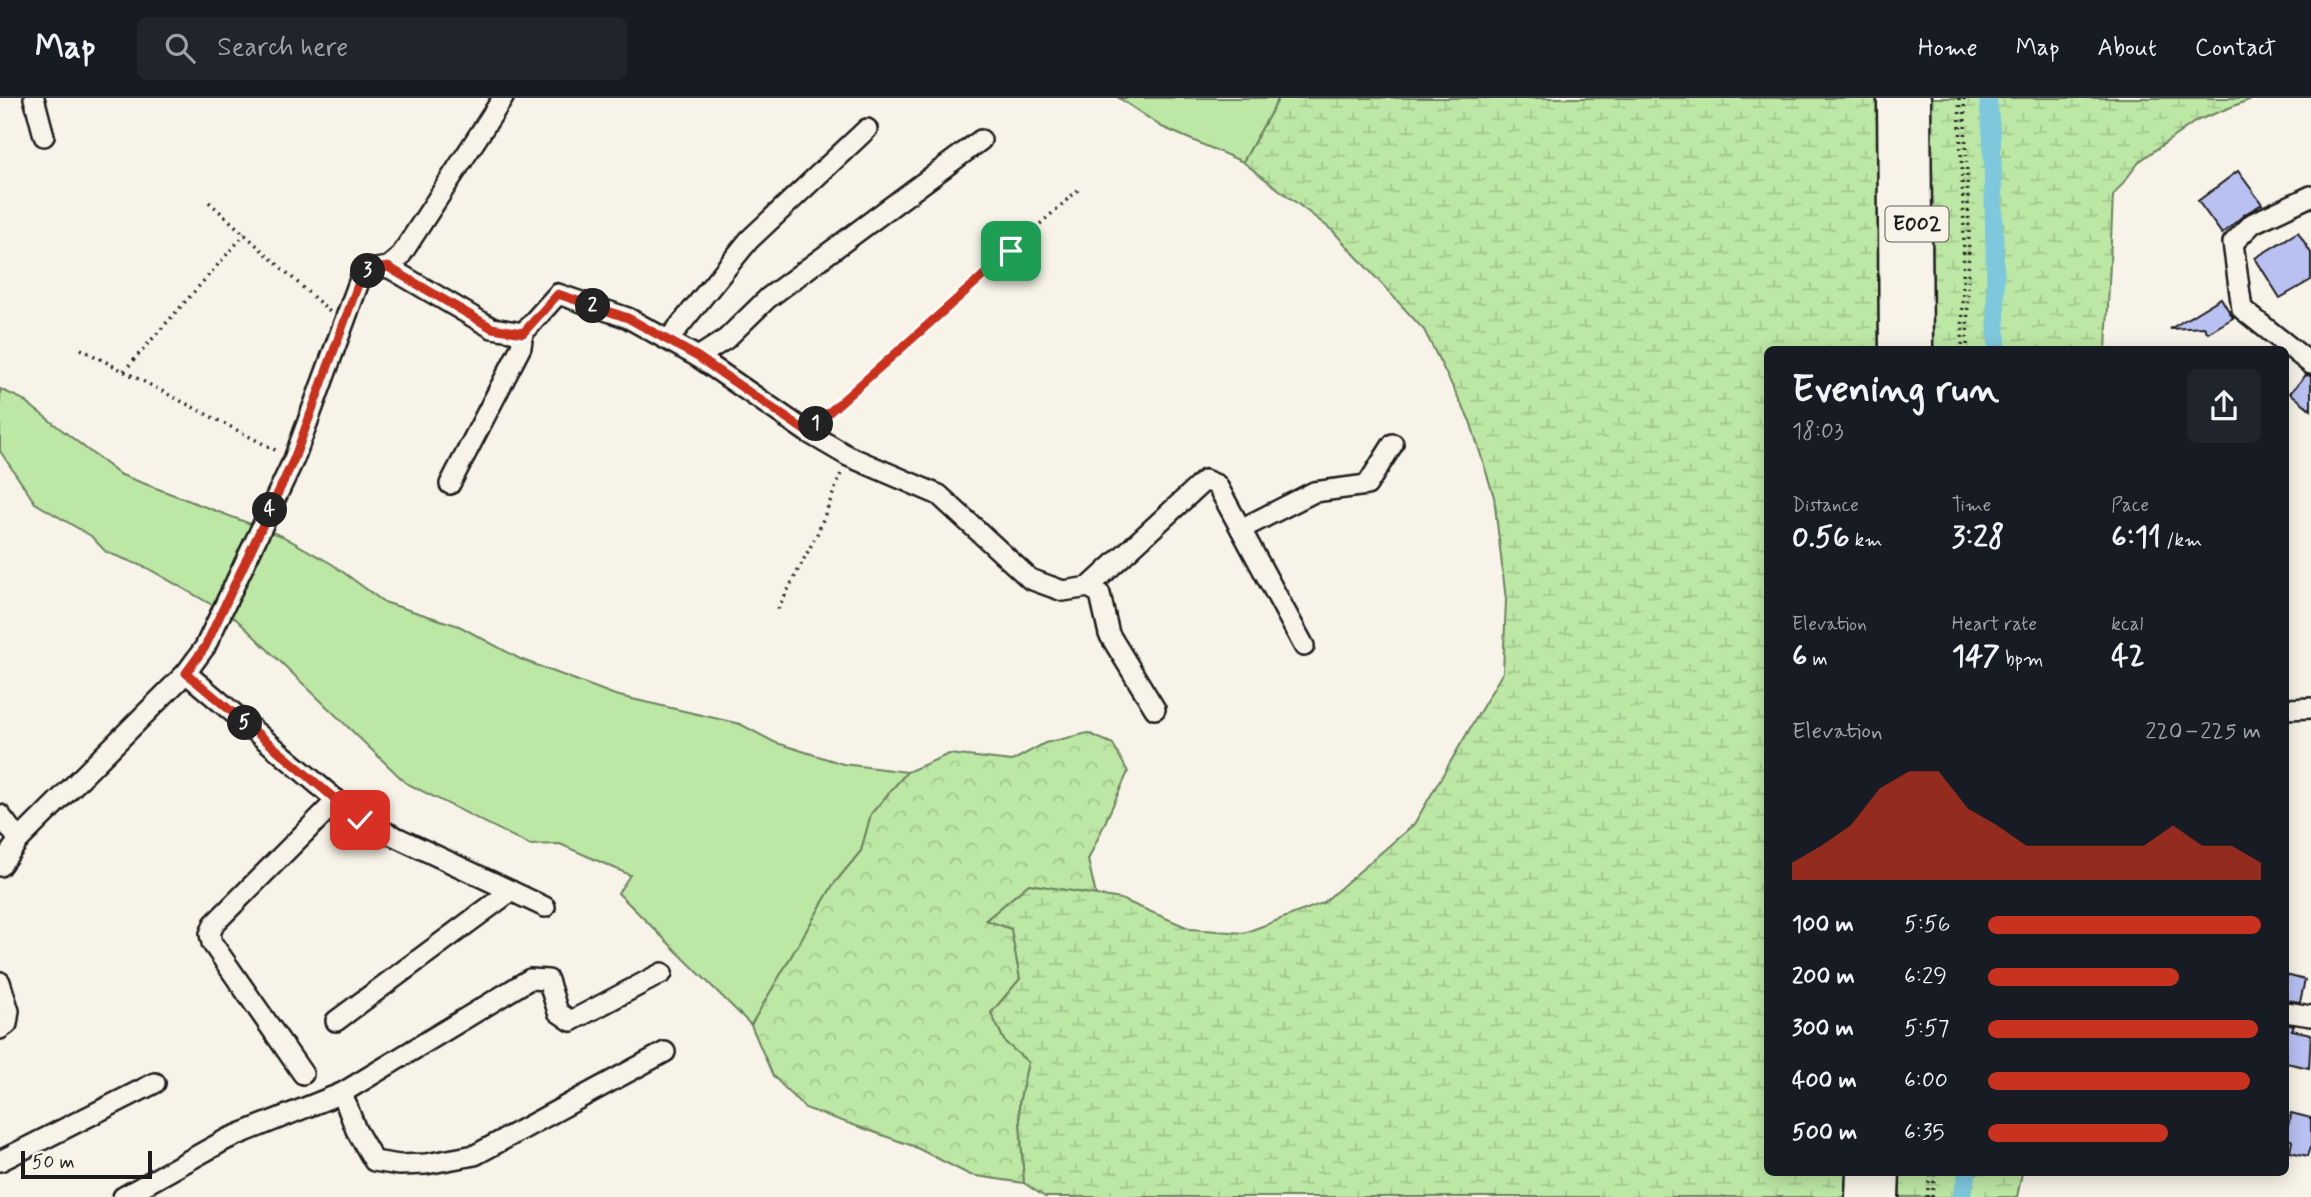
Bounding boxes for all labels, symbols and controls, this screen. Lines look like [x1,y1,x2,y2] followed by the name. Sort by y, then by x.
[137,17,627,80] search box
[35,26,95,70] text: Map
[161,29,199,67] icon: search
[217,31,348,65] text: Search here
[1918,33,1978,64] text: Home
[2016,33,2060,64] text: Map
[2098,33,2157,64] text: About
[2195,33,2276,64] text: Contact
[1885,206,1948,242] road number: E002
[981,221,1041,281] pin
[992,232,1030,270] icon: arrive
[350,254,386,288] pin: 3
[363,258,372,283] text: 3
[576,288,610,324] pin: 2
[588,293,597,318] text: 2
[1792,366,1999,415] text: Evening run
[2187,369,2261,443] button: share
[798,406,834,442] pin: 1
[811,411,820,436] text: 1
[1792,417,1844,447] text: 18:03
[252,492,288,528] pin: 4
[1792,493,1859,518] text: Distance
[1952,493,1991,518] text: Time
[2111,493,2149,518] text: Pace
[264,497,275,522] text: 4
[1792,518,1850,557] text: 0.56
[1952,518,2004,557] text: 3:28
[2111,518,2161,557] text: 6:11
[1850,528,1882,553] text: km
[2161,528,2202,553] text: /km
[1792,612,1867,637] text: Elevation
[1952,612,2037,637] text: Heart rate
[2111,612,2143,637] text: kcal
[1792,637,1807,676] text: 6
[1952,637,2000,676] text: 147
[2111,637,2145,676] text: 42
[1807,647,1828,672] text: m
[2000,647,2043,672] text: bpm
[228,706,262,740] pin: 5
[239,710,250,735] text: 5
[1792,717,1883,747] text: Elevation
[2145,717,2261,747] text: 220–225 m
[330,790,390,850] pin
[341,801,379,839] icon: check
[1792,910,1854,940] text: 100 m
[1904,910,1950,940] text: 5:56
[1792,962,1855,992] text: 200 m
[1904,962,1947,992] text: 6:29
[1792,1014,1854,1044] text: 300 m
[1904,1014,1949,1044] text: 5:57
[1792,1066,1857,1096] text: 400 m
[1904,1066,1948,1096] text: 6:00
[1792,1118,1857,1148] text: 500 m
[1904,1118,1945,1148] text: 6:35
[21,1148,152,1180] scale bar
[32,1150,75,1175] text: 50 m

